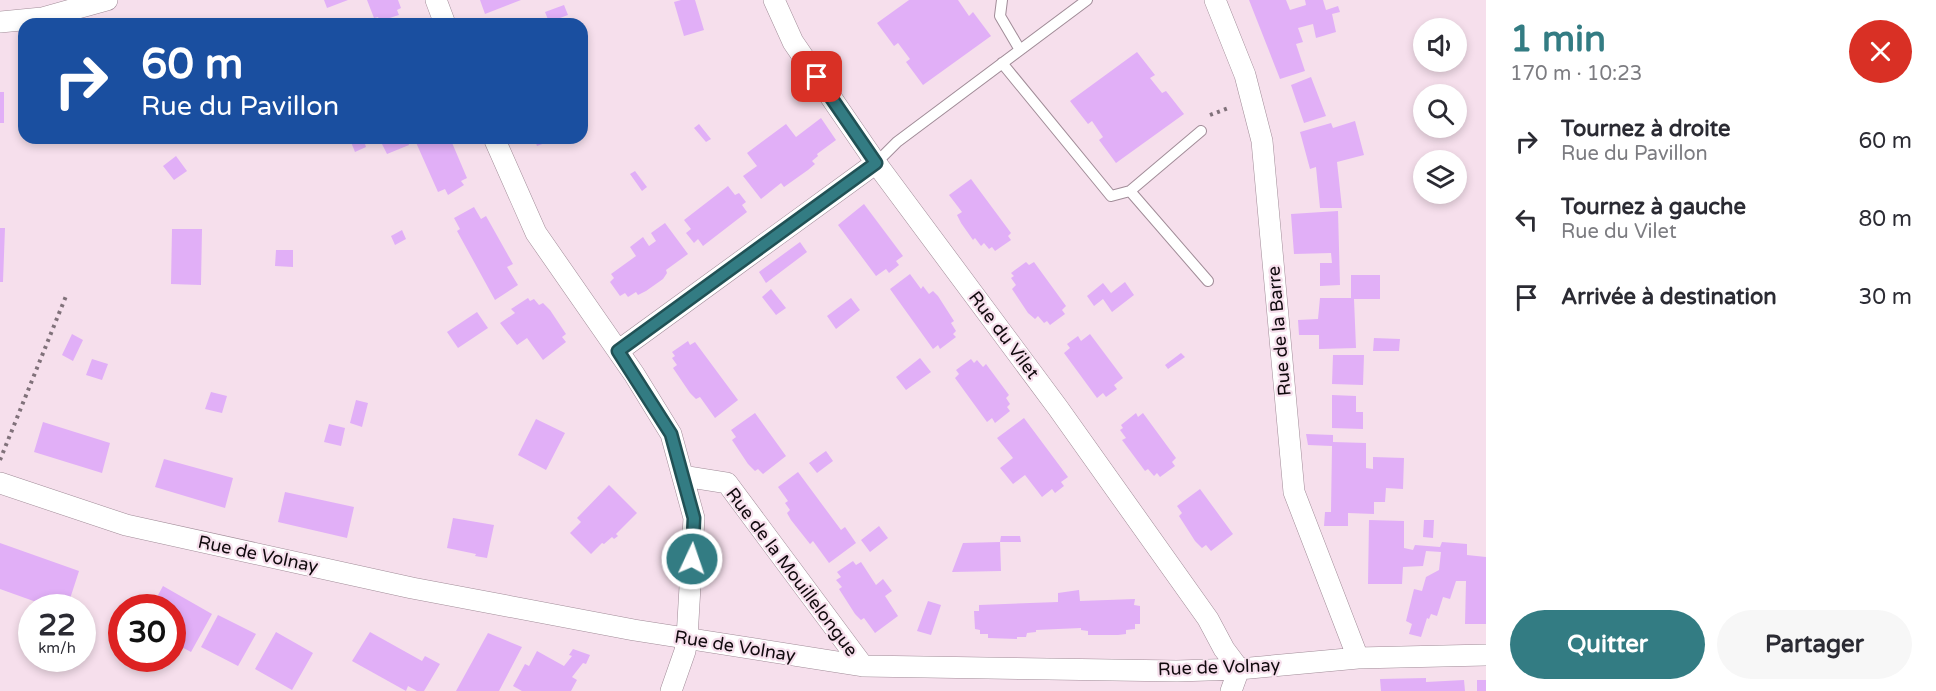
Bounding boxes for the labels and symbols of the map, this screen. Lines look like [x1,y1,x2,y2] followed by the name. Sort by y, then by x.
[791,51,842,102] pin
[1262,265,1296,397] street label: Rue de la Barre
[964,287,1044,383] street label: Rue du Vilet
[721,483,863,661] street label: Rue de la Mouillelongue
[660,527,724,591] position arrow
[196,531,320,578] street label: Rue de Volnay
[108,594,186,672] speed limit sign: 30
[673,626,797,666] street label: Rue de Volnay
[1157,654,1281,680] street label: Rue de Volnay

